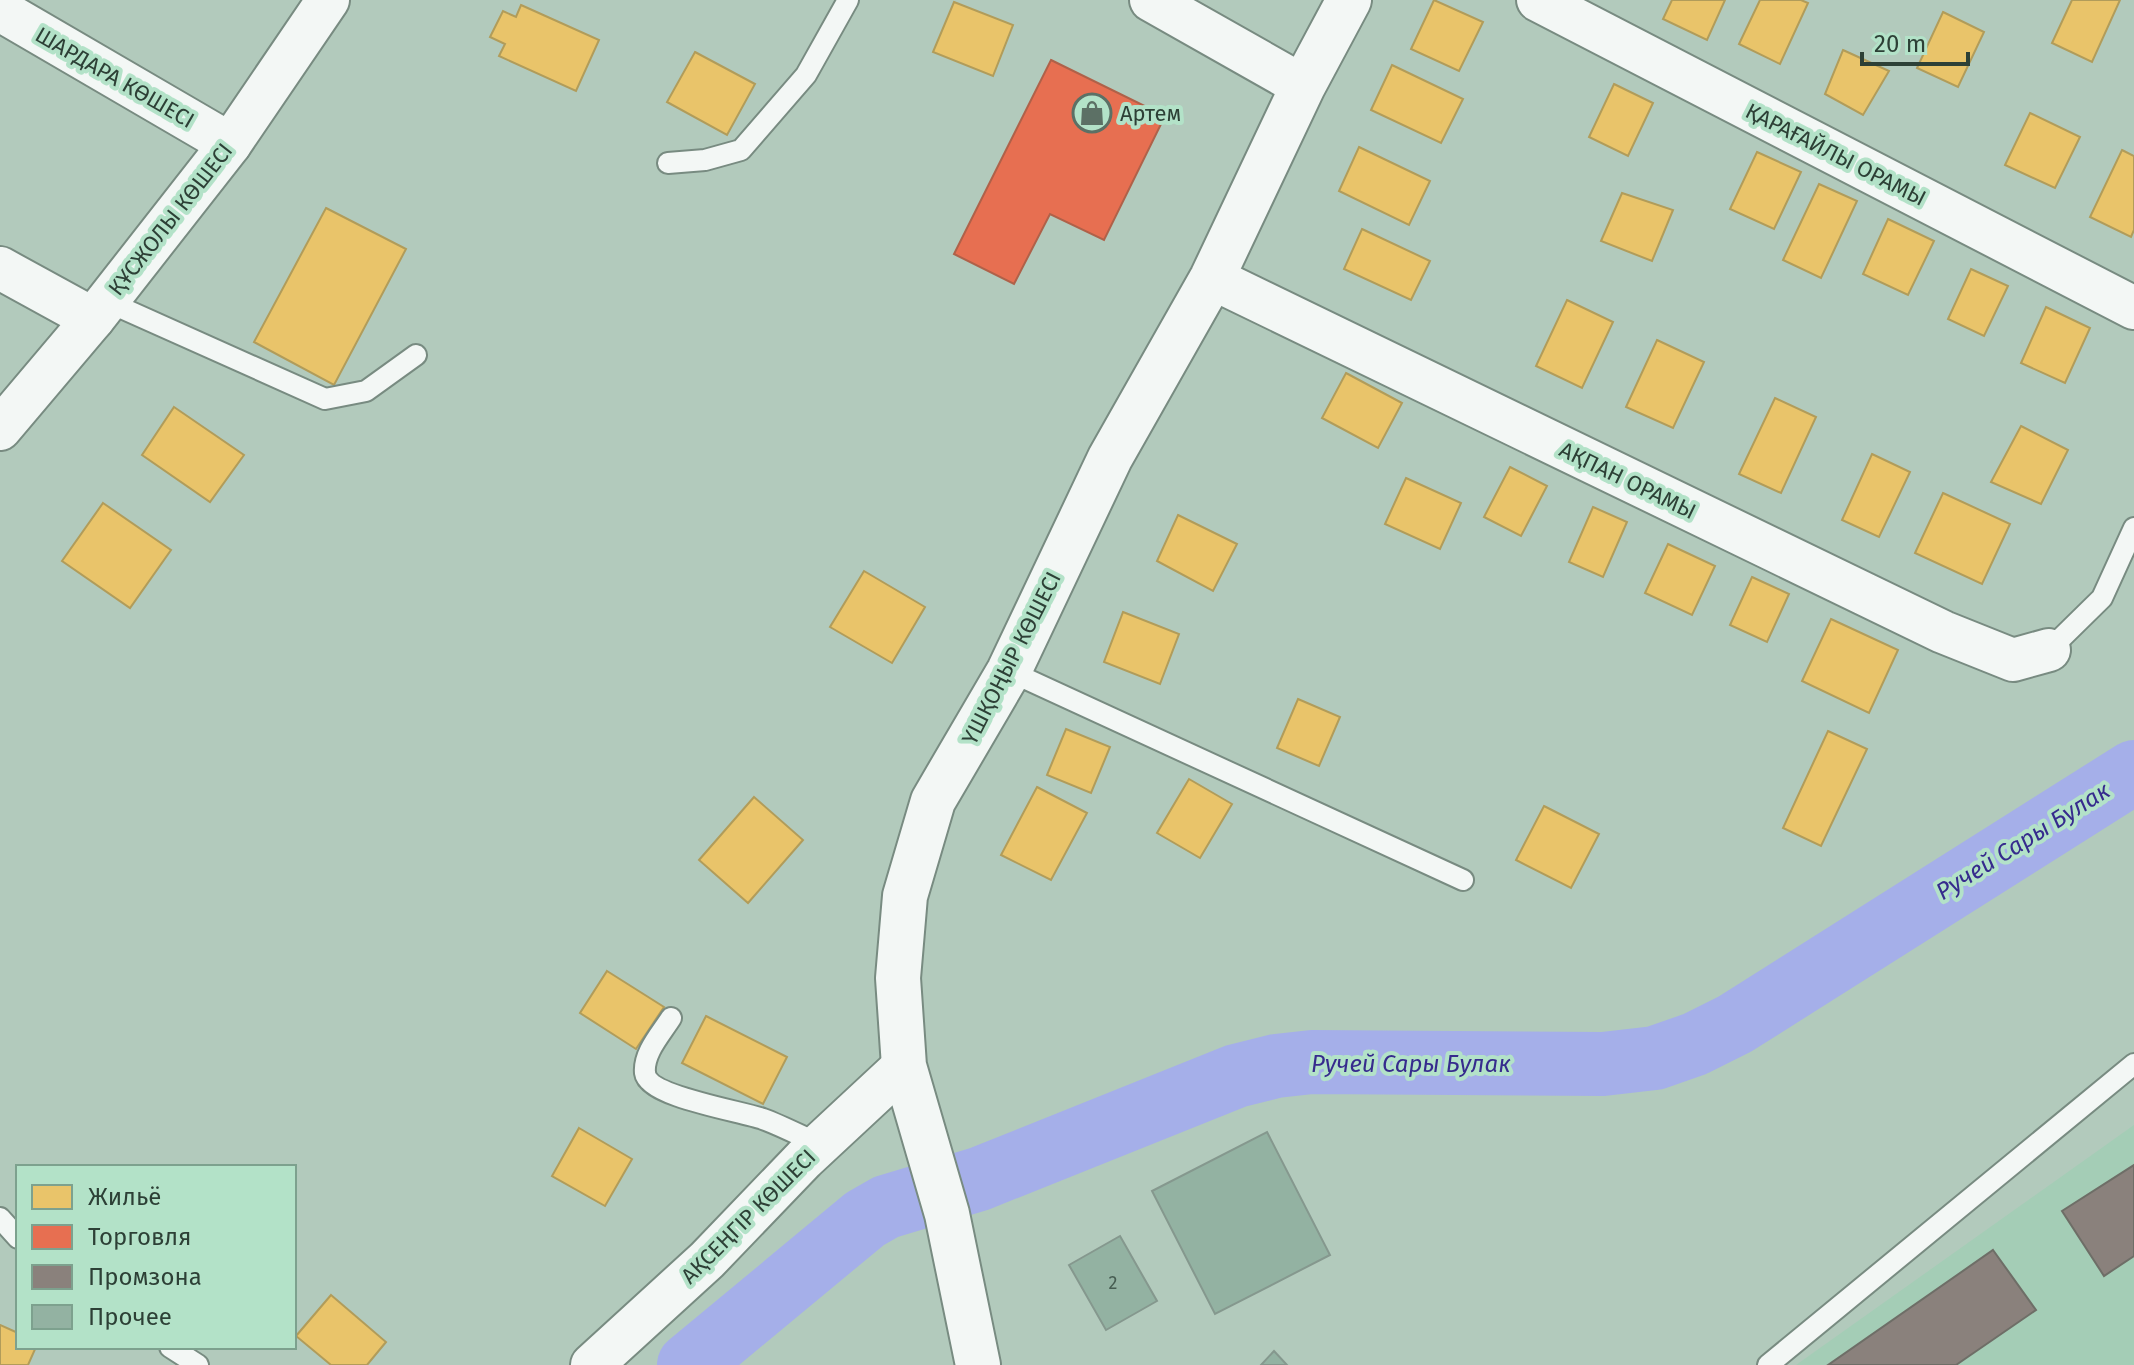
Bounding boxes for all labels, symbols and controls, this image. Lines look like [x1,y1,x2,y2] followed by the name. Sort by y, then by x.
[1862,16,1968,66] scale bar
[30,21,199,134] street label: ШАРДАРА КӨШЕСІ
[1874,30,1926,58] text: 20 m
[1071,92,1113,134] shop icon: Артем
[1741,97,1931,212] street label: ҚАРАҒАЙЛЫ ОРАМЫ
[1120,100,1181,127] place label: Артем
[102,138,238,301] street label: ҚҰСЖОЛЫ КӨШЕСІ
[1555,436,1700,525] street label: АҚПАН ОРАМЫ
[956,567,1067,749] street label: ҮШҚОҢЫР КӨШЕСІ
[1931,776,2115,906] water label: Ручей Сары Булак
[1311,1050,1511,1078] water label: Ручей Сары Булак
[675,1143,821,1289] street label: АҚСЕҢГІР КӨШЕСІ
[16,1165,296,1349] legend
[88,1183,161,1211] text: Жильё
[88,1223,191,1251] text: Торговля
[88,1263,202,1291] text: Промзона
[1109,1272,1118,1294] house number: 2
[88,1303,172,1331] text: Прочее

